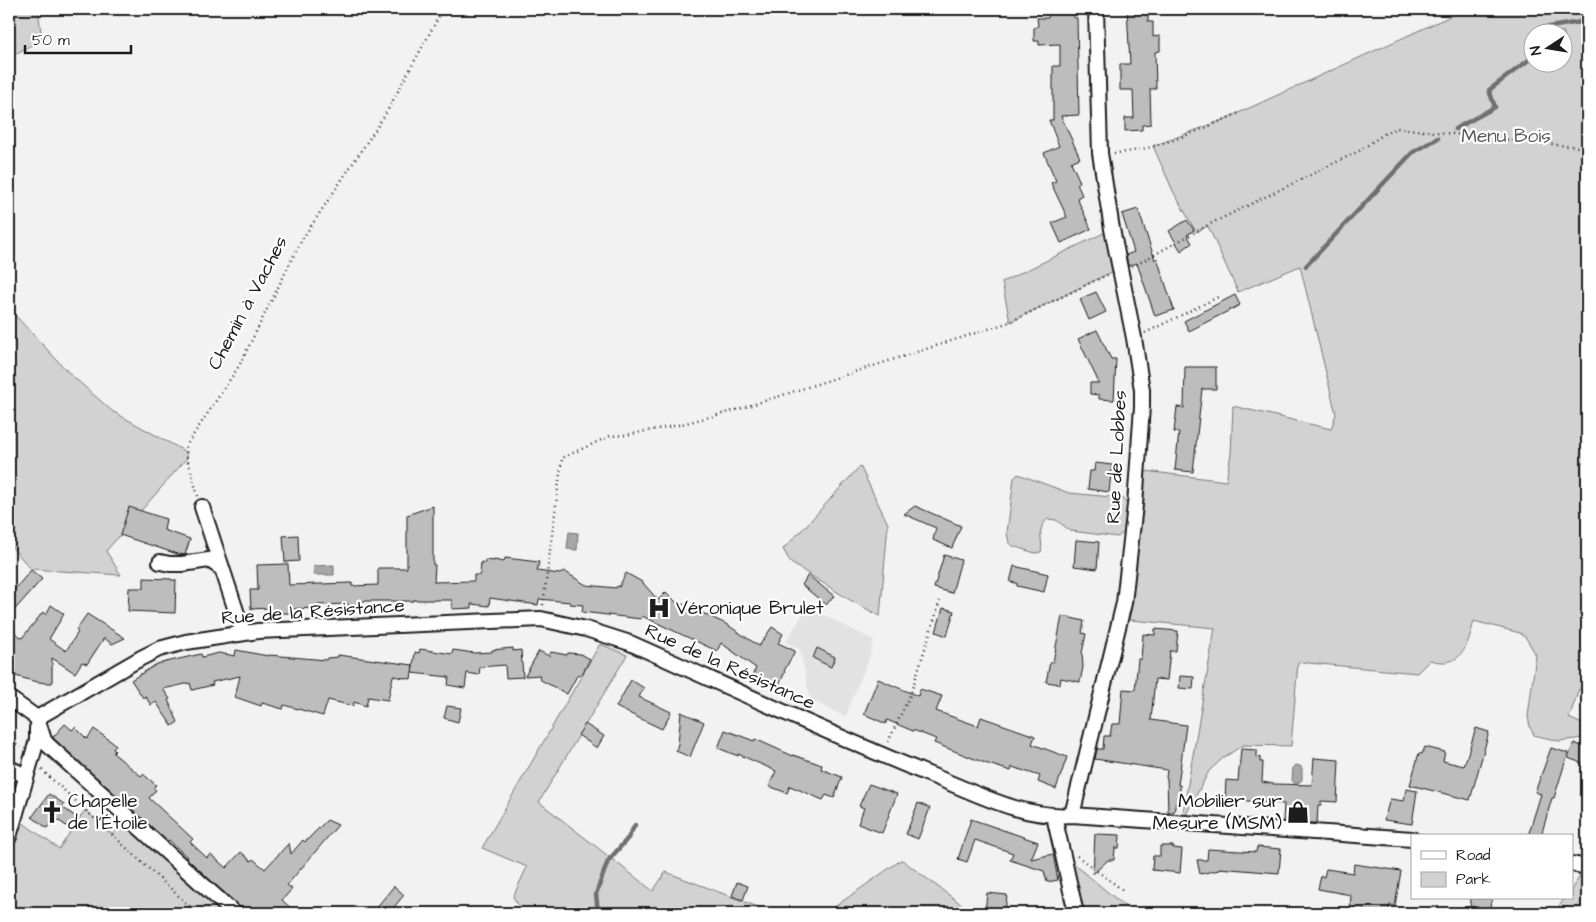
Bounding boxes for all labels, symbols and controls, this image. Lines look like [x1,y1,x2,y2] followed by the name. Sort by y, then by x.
[25,22,131,54] scale bar
[1524,22,1574,72] north arrow
[32,30,70,51] text: 50 m
[1526,44,1547,57] text: N
[1461,123,1551,150] park label: Menu Bois
[201,231,295,375] street label: Chemin à Vaches
[1100,390,1134,524] street label: Rue de Lobbes
[220,592,406,632] street label: Rue de la Résistance
[646,595,672,621] hospital icon: Véronique Brulet
[676,595,824,622] place label: Véronique Brulet
[641,617,819,717] street label: Rue de la Résistance
[68,788,147,837] place label: Chapelle de l'Étoile
[1152,788,1283,837] place label: Mobilier sur Mesure (MSM)
[39,799,65,825] church icon: Chapelle de l'Étoile
[1285,799,1311,825] shop icon: Mobilier sur Mesure (MSM)
[1411,834,1574,900] legend
[1456,845,1491,866] text: Road
[1456,869,1491,890] text: Park

